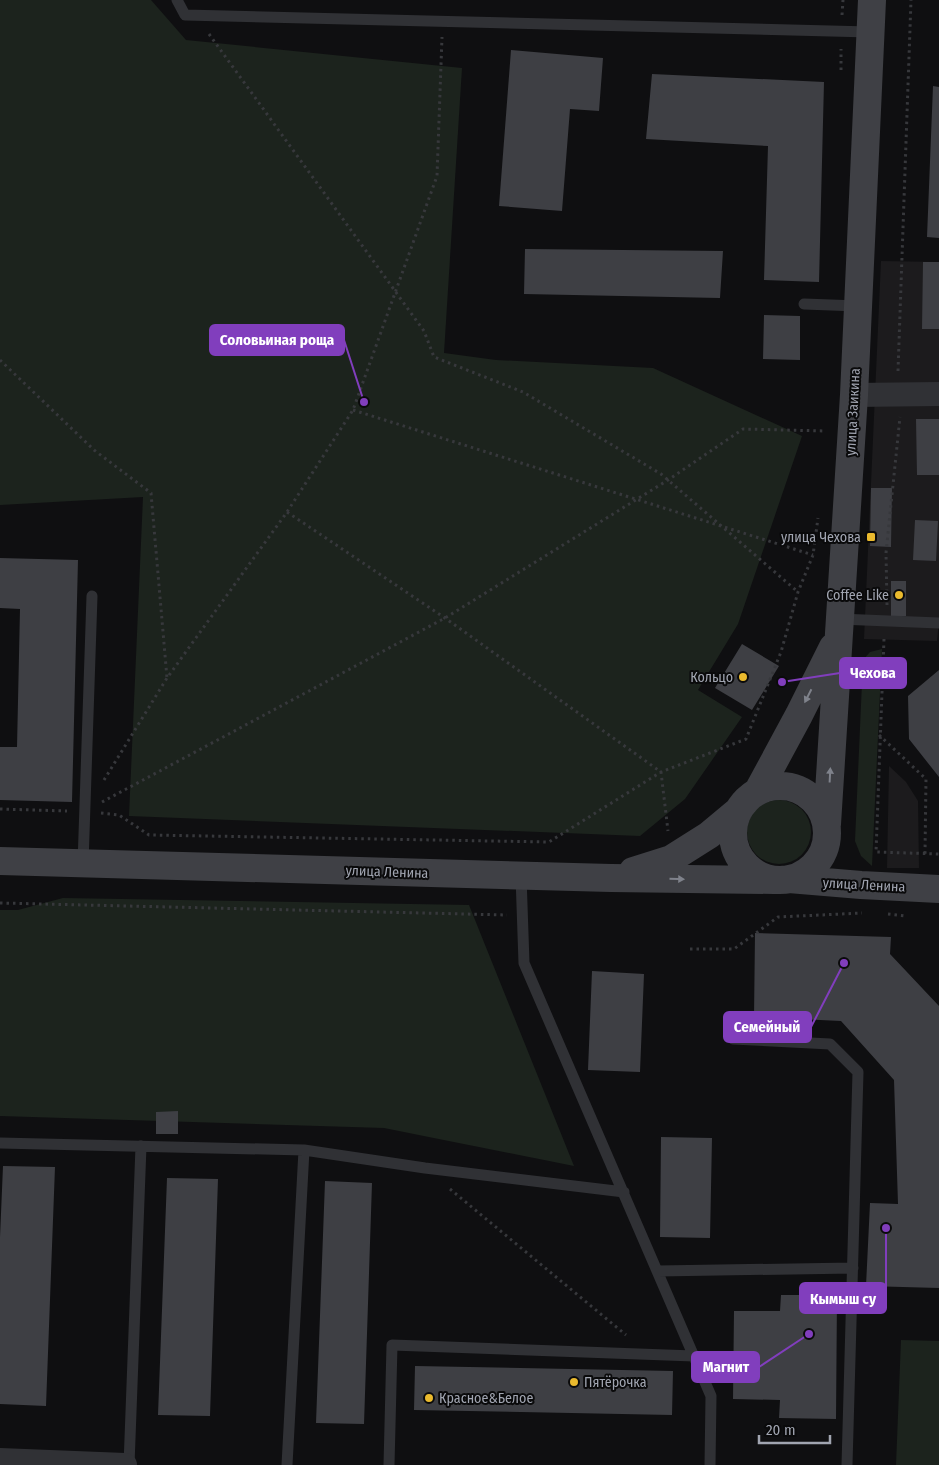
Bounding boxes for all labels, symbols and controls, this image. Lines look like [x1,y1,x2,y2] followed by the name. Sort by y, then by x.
[210,325,344,355] callout: Соловьиная роща
[220,331,335,349] text: Соловьиная роща
[842,368,864,456] street label: улица Заикина
[781,529,861,546] place label: улица Чехова
[865,531,877,543] marker: улица Чехова
[826,587,889,604] place label: Coffee Like
[893,589,905,601] marker: Coffee Like
[840,658,906,688] callout: Чехова
[850,664,896,682] text: Чехова
[690,669,733,686] place label: Кольцо
[737,671,749,683] marker: Кольцо
[804,689,812,704] one-way arrow
[826,767,834,783] one-way arrow
[345,862,429,882] street label: улица Ленина
[822,874,906,896] street label: улица Ленина
[669,875,685,883] one-way arrow
[724,1012,811,1042] callout: Семейный
[734,1018,800,1036] text: Семейный
[800,1283,886,1313] callout: Кымыш су
[810,1290,877,1308] text: Кымыш су
[692,1352,759,1382] callout: Магнит
[703,1358,750,1376] text: Магнит
[584,1374,647,1391] place label: Пятёрочка
[568,1376,580,1388] marker: Пятёрочка
[439,1390,533,1407] place label: Красное&Белое
[423,1392,435,1404] marker: Красное&Белое
[759,1412,830,1444] scale bar
[766,1421,796,1439] text: 20 m

